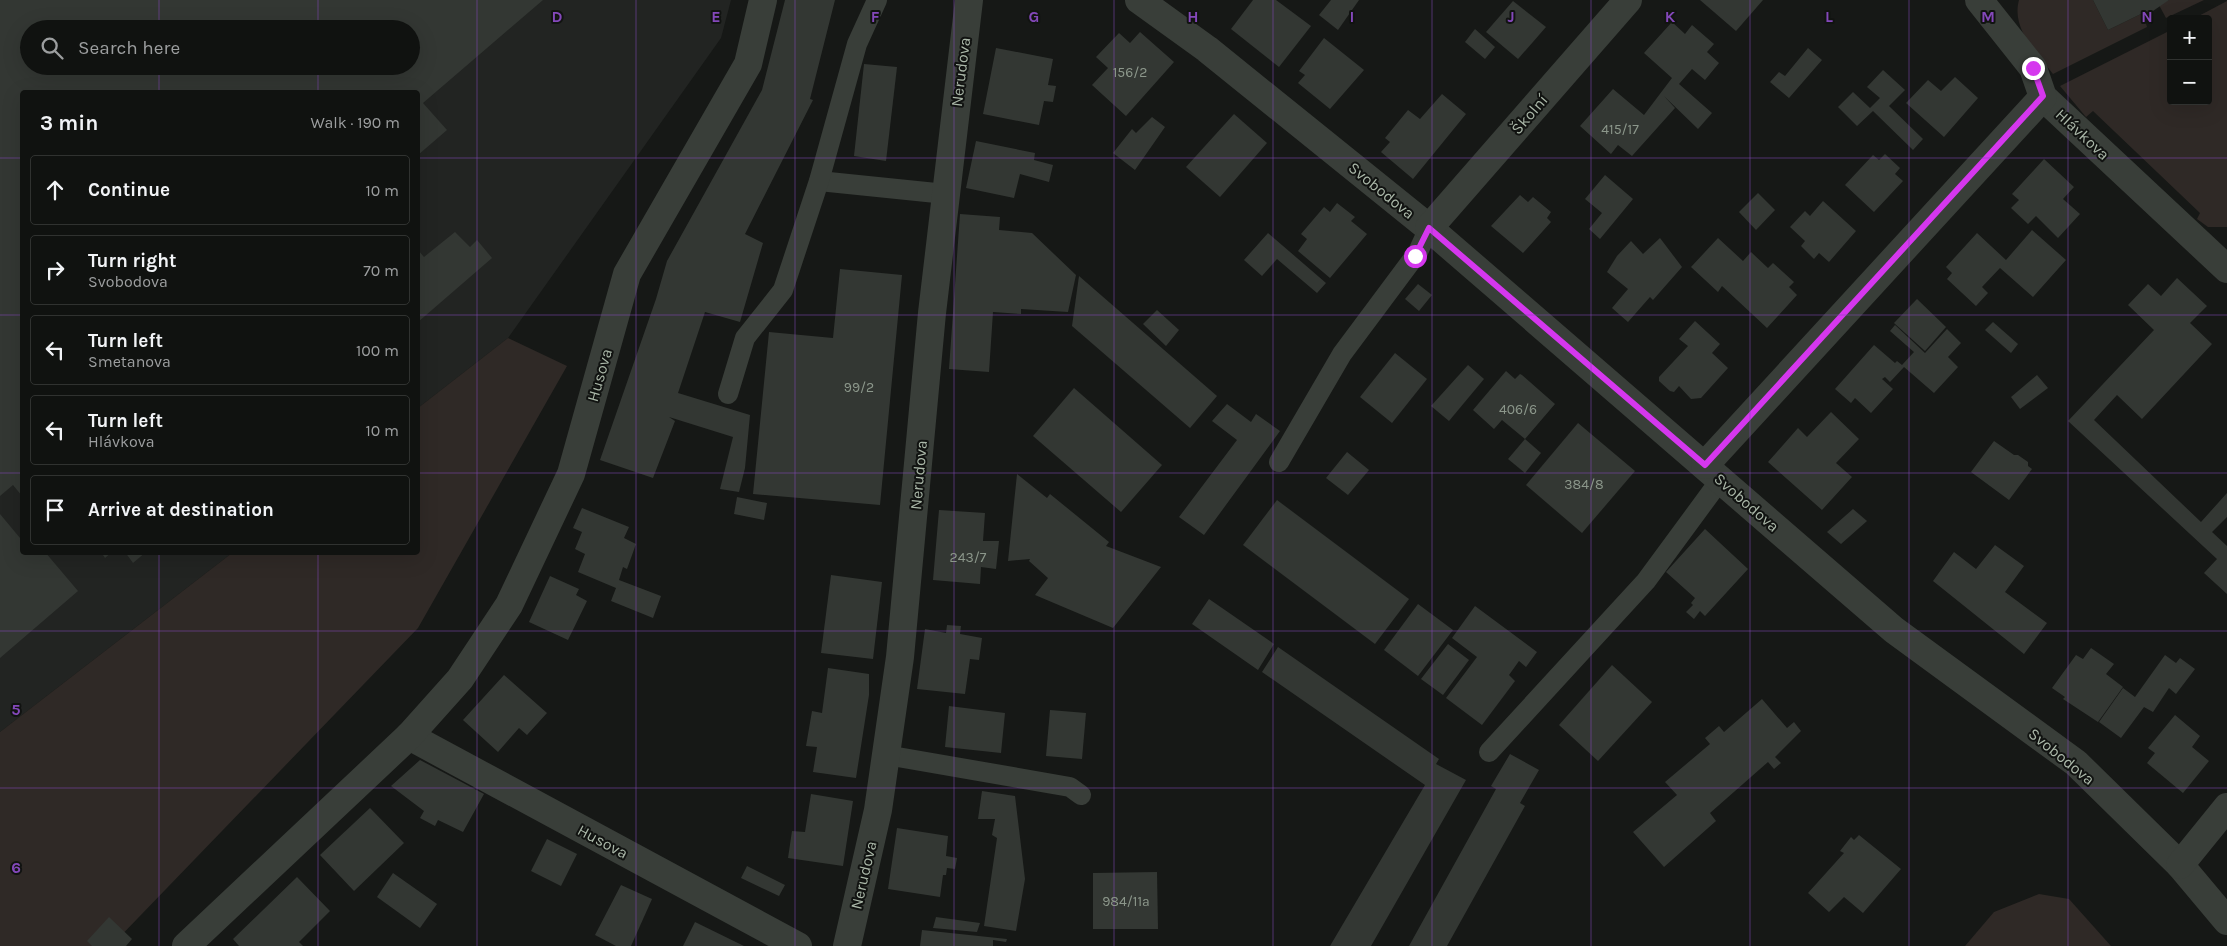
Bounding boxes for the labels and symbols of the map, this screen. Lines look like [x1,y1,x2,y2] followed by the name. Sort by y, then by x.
[552,7,563,26] text: D
[711,7,721,26] text: E
[871,7,880,26] text: F
[1029,7,1039,26] text: G
[1187,7,1199,26] text: H
[1350,7,1354,26] text: I
[1507,7,1515,26] text: J
[1665,7,1676,26] text: K
[1825,7,1833,26] text: L
[1981,7,1995,26] text: M
[2141,7,2153,26] text: N
[947,36,974,108] street label: Nerudova
[2022,57,2045,80] route end
[1113,64,1147,81] house number: 156/2
[1507,90,1552,138] street label: Školní
[2052,105,2114,164] street label: Hlávkova
[1601,121,1639,138] house number: 415/17
[1345,158,1419,223] street label: Svobodova
[1404,245,1427,268] route start
[583,346,616,404] street label: Husova
[844,379,874,396] house number: 99/2
[1499,401,1537,418] house number: 406/6
[906,439,931,511] street label: Nerudova
[1710,469,1783,536] street label: Svobodova
[1564,476,1604,493] house number: 384/8
[950,549,987,566] house number: 243/7
[11,700,21,719] text: 5
[2025,724,2099,789] street label: Svobodova
[574,820,631,863] street label: Husova
[846,839,881,911] street label: Nerudova
[11,858,21,877] text: 6
[1102,893,1150,910] house number: 984/11a

